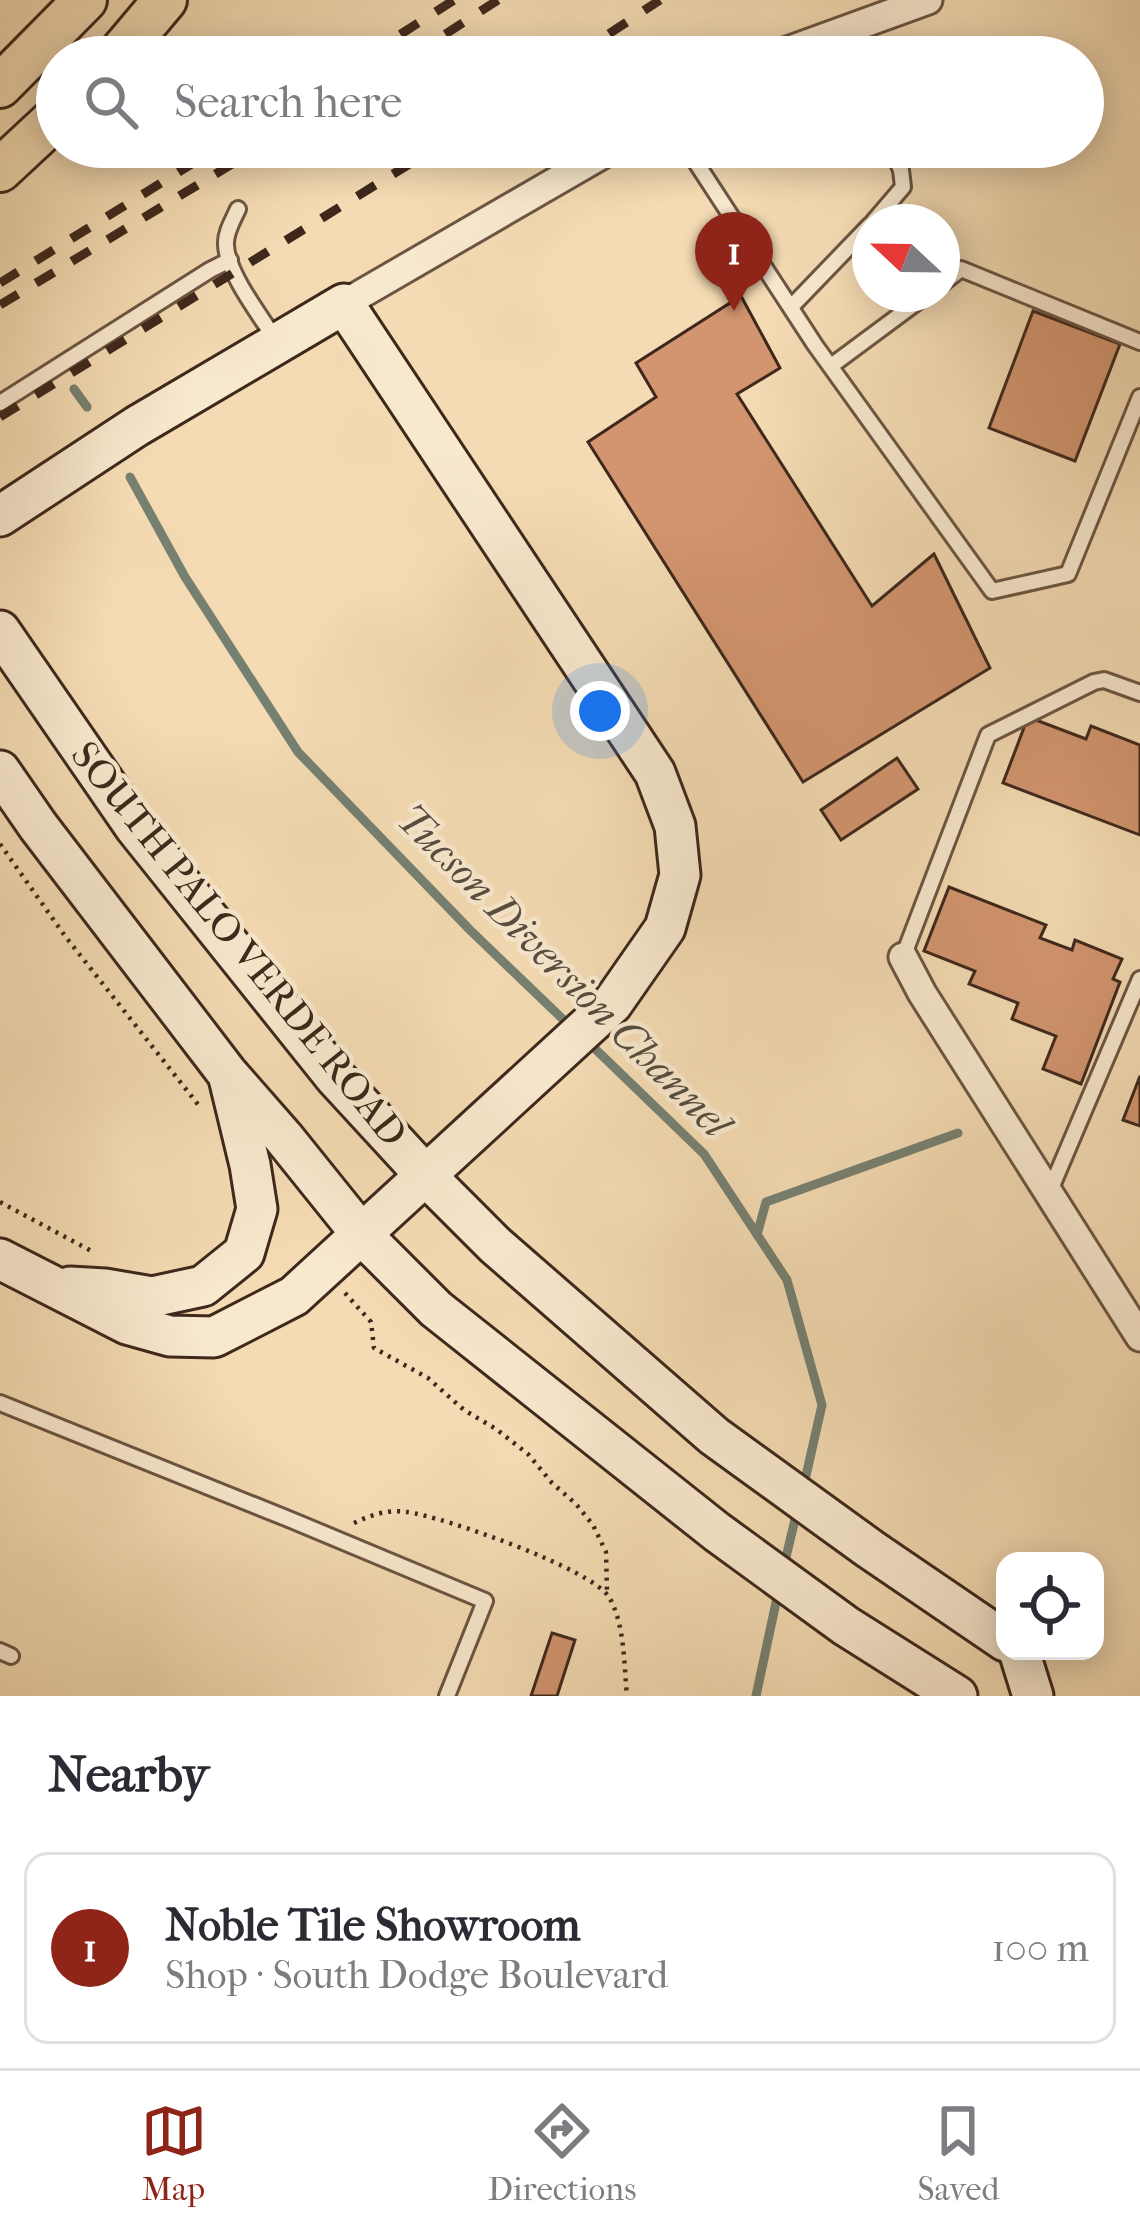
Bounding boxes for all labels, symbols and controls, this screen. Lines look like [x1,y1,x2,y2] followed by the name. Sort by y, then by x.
[36,36,1104,168] search box
[78,69,144,135] icon: search
[174,76,402,129] text: Search here
[852,204,960,312] north arrow
[695,212,773,311] pin: 1
[570,681,630,741] your location
[61,732,417,1156] street label: SOUTH PALO VERDE ROAD
[386,794,743,1151] water label: Tucson Diversion Channel
[996,1552,1104,1660] map controls
[996,1552,1104,1660] button: locate
[48,1744,209,1804] text: Nearby
[165,1899,580,1952] text: Noble Tile Showroom
[83,1925,97,1971] text: 1
[991,1925,1089,1971] text: 100 m
[165,1952,668,1998] text: Shop · South Dodge Boulevard
[141,2098,207,2209] tab: Map
[488,2098,636,2209] tab: Directions
[918,2098,999,2209] tab: Saved

